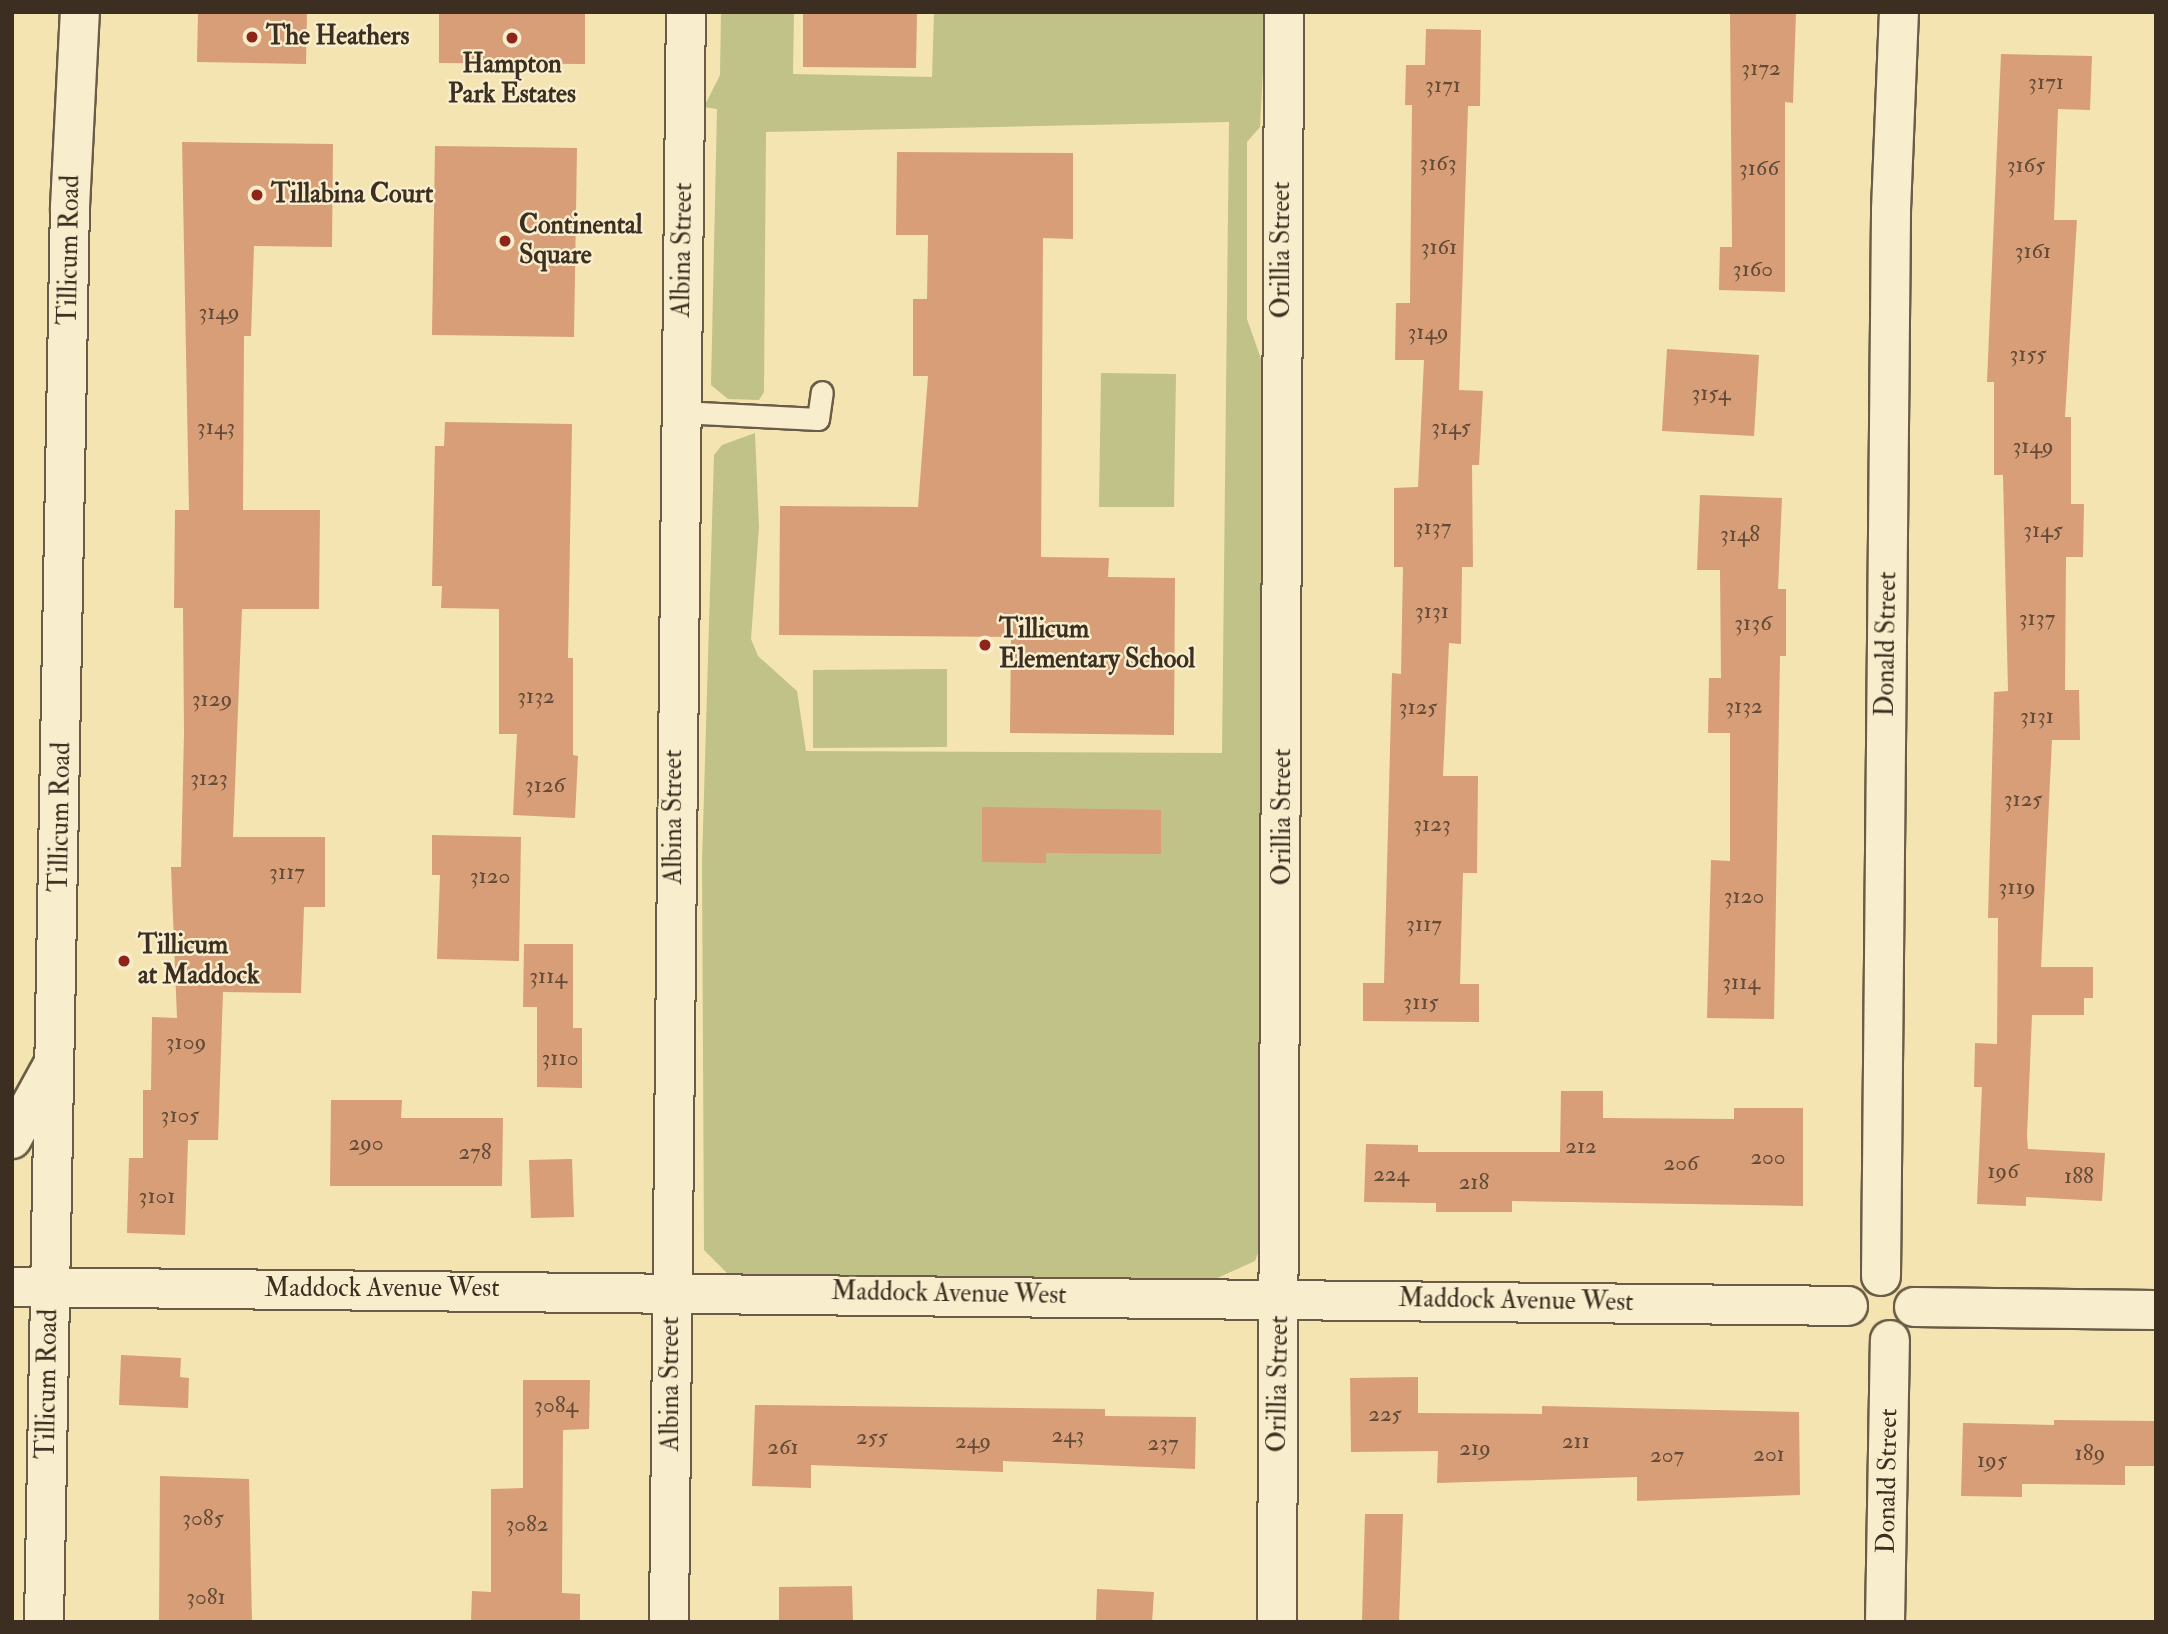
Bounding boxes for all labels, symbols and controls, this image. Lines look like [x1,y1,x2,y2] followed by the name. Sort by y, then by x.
[266,21,409,53] place label: The Heathers
[244,29,260,45] marker: The Heathers
[504,30,520,46] marker: Hampton Park Estates
[448,49,576,110] place label: Hampton Park Estates
[1741,54,1781,82] house number: 3172
[2028,68,2064,96] house number: 3171
[1425,71,1461,99] house number: 3171
[1419,149,1457,177] house number: 3163
[2007,151,2045,179] house number: 3165
[1739,154,1779,182] house number: 3166
[53,175,87,325] street label: Tillicum Road
[271,179,433,211] place label: Tillabina Court
[666,182,700,318] street label: Albina Street
[1266,182,1298,318] street label: Orillia Street
[249,187,265,203] marker: Tillabina Court
[519,210,642,272] place label: Continental Square
[497,233,513,249] marker: Continental Square
[1421,233,1457,261] house number: 3161
[2015,237,2051,265] house number: 3161
[1733,255,1773,283] house number: 3160
[198,298,240,326] house number: 3149
[1407,318,1449,346] house number: 3149
[2009,340,2047,368] house number: 3155
[1692,379,1730,407] house number: 3154
[197,413,235,441] house number: 3143
[1431,413,1471,441] house number: 3145
[2012,432,2054,460] house number: 3149
[1415,513,1451,541] house number: 3137
[2023,516,2063,544] house number: 3145
[1720,520,1760,548] house number: 3148
[1870,571,1904,717] street label: Donald Street
[1415,597,1449,625] house number: 3131
[2019,604,2055,632] house number: 3137
[1734,609,1772,637] house number: 3136
[999,614,1195,676] place label: Tillicum Elementary School
[977,637,993,653] marker: Tillicum Elementary School
[517,682,555,710] house number: 3132
[192,685,232,713] house number: 3129
[1725,692,1763,720] house number: 3132
[1399,693,1437,721] house number: 3125
[2020,702,2054,730] house number: 3131
[44,742,78,892] street label: Tillicum Road
[1267,749,1299,885] street label: Orillia Street
[658,750,690,884] street label: Albina Street
[190,764,228,792] house number: 3123
[525,771,565,799] house number: 3126
[2004,785,2042,813] house number: 3125
[1413,810,1451,838] house number: 3123
[269,858,305,886] house number: 3117
[470,862,510,890] house number: 3120
[1999,873,2035,901] house number: 3119
[1724,882,1764,910] house number: 3120
[1406,910,1442,938] house number: 3117
[138,930,259,992] place label: Tillicum at Maddock
[116,953,132,969] marker: Tillicum at Maddock
[529,962,567,990] house number: 3114
[1722,968,1760,996] house number: 3114
[1403,988,1439,1016] house number: 3115
[166,1028,206,1056] house number: 3109
[542,1044,578,1072] house number: 3110
[161,1101,199,1129] house number: 3105
[348,1129,384,1157] house number: 290
[1565,1132,1597,1160] house number: 212
[459,1138,491,1166] house number: 278
[1750,1143,1786,1171] house number: 200
[1663,1149,1699,1177] house number: 206
[1987,1157,2019,1185] house number: 196
[1373,1160,1409,1188] house number: 224
[2064,1162,2094,1190] house number: 188
[1459,1168,1489,1196] house number: 218
[139,1182,175,1210] house number: 3101
[264,1273,500,1305] street label: Maddock Avenue West
[831,1276,1067,1312] street label: Maddock Avenue West
[1398,1283,1634,1319] street label: Maddock Avenue West
[31,1309,65,1459] street label: Tillicum Road
[1262,1315,1296,1453] street label: Orillia Street
[655,1317,687,1451] street label: Albina Street
[534,1391,578,1419] house number: 3084
[1368,1400,1402,1428] house number: 225
[1871,1408,1905,1554] street label: Donald Street
[1052,1421,1084,1449] house number: 243
[856,1423,888,1451] house number: 255
[955,1427,991,1455] house number: 249
[1562,1427,1590,1455] house number: 211
[1147,1429,1179,1457] house number: 237
[767,1433,799,1461] house number: 261
[1459,1434,1491,1462] house number: 219
[2075,1439,2105,1467] house number: 189
[1753,1440,1785,1468] house number: 201
[1650,1441,1684,1469] house number: 207
[1977,1446,2007,1474] house number: 195
[182,1504,224,1532] house number: 3085
[505,1510,549,1538] house number: 3082
[186,1583,226,1611] house number: 3081

